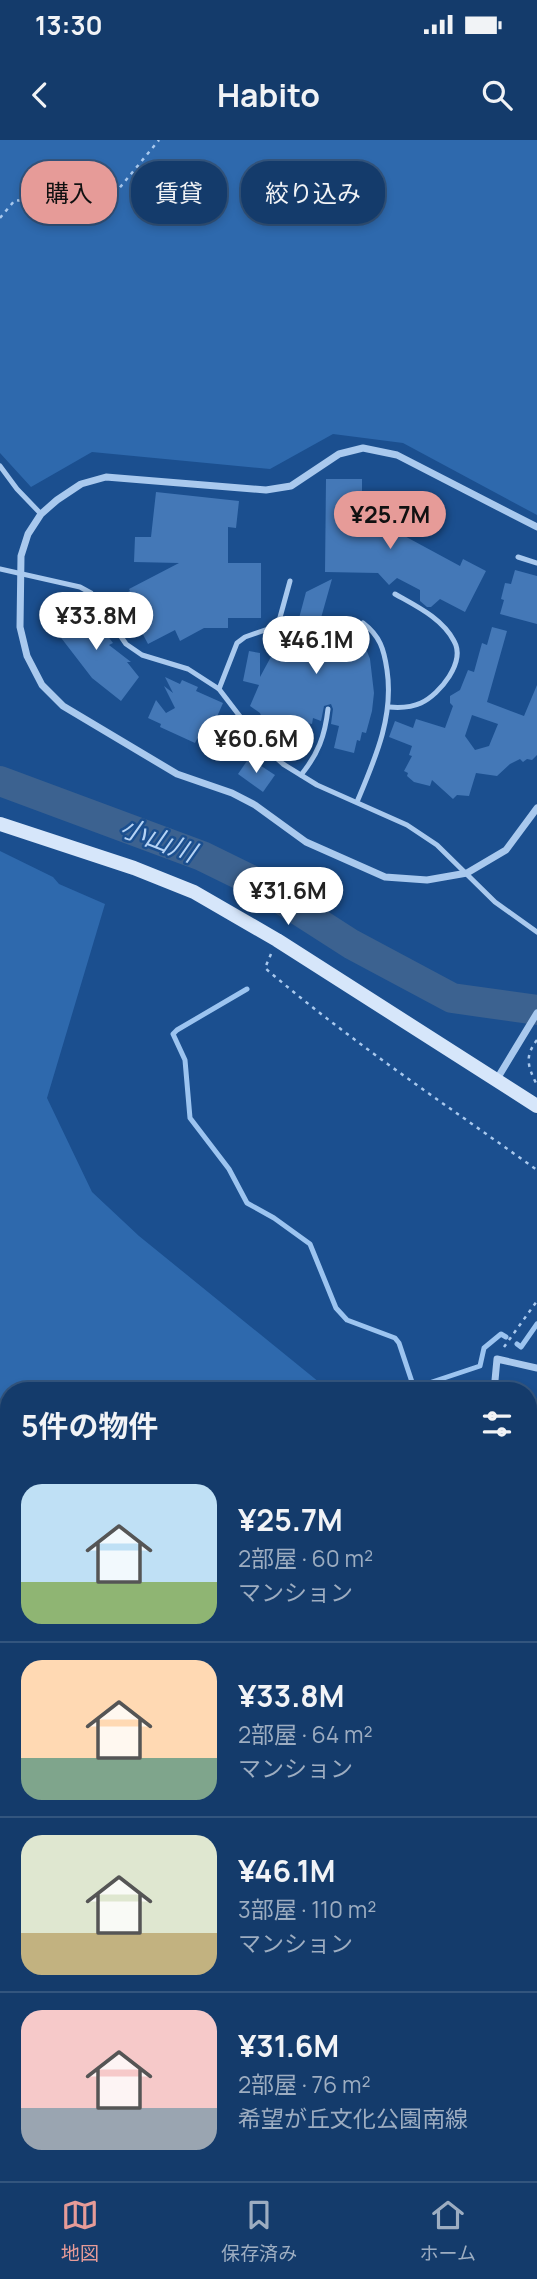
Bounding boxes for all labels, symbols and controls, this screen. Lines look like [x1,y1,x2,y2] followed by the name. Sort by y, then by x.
[35,7,103,43] text: 13:30
[217,73,320,117] text: Habito
[21,76,59,114] icon: back
[478,76,516,114] icon: search
[21,161,117,224] chip: 購入
[131,161,227,224] chip: 賃貸
[241,161,385,224] chip: 絞り込み
[333,492,447,551] pin: ¥25.7M
[350,498,430,530] text: ¥25.7M
[39,592,153,652] pin: ¥33.8M
[55,599,137,631] text: ¥33.8M
[259,616,373,676] pin: ¥46.1M
[279,623,353,655] text: ¥46.1M
[199,716,313,775] pin: ¥60.6M
[214,722,298,754] text: ¥60.6M
[115,808,204,871] water label: 小山川
[231,868,345,927] pin: ¥31.6M
[249,874,327,906] text: ¥31.6M
[21,1405,159,1446] text: 5件の物件
[478,1405,516,1443] icon: filters
[238,1499,343,1540] text: ¥25.7M
[77,1512,161,1596] icon: home
[238,1542,373,1574] text: 2部屋 · 60 m²
[238,1576,353,1608] text: マンション
[238,1675,344,1716] text: ¥33.8M
[77,1688,161,1772] icon: home
[238,1718,373,1750] text: 2部屋 · 64 m²
[238,1752,353,1784] text: マンション
[238,1850,335,1891] text: ¥46.1M
[77,1863,161,1947] icon: home
[238,1893,376,1925] text: 3部屋 · 110 m²
[238,1927,353,1959] text: マンション
[238,2025,339,2066] text: ¥31.6M
[77,2038,161,2122] icon: home
[238,2068,371,2100] text: 2部屋 · 76 m²
[238,2102,468,2134] text: 希望が丘文化公園南線
[61,2196,99,2266] tab: 地図
[221,2196,297,2266] tab: 保存済み
[419,2196,476,2266] tab: ホーム

